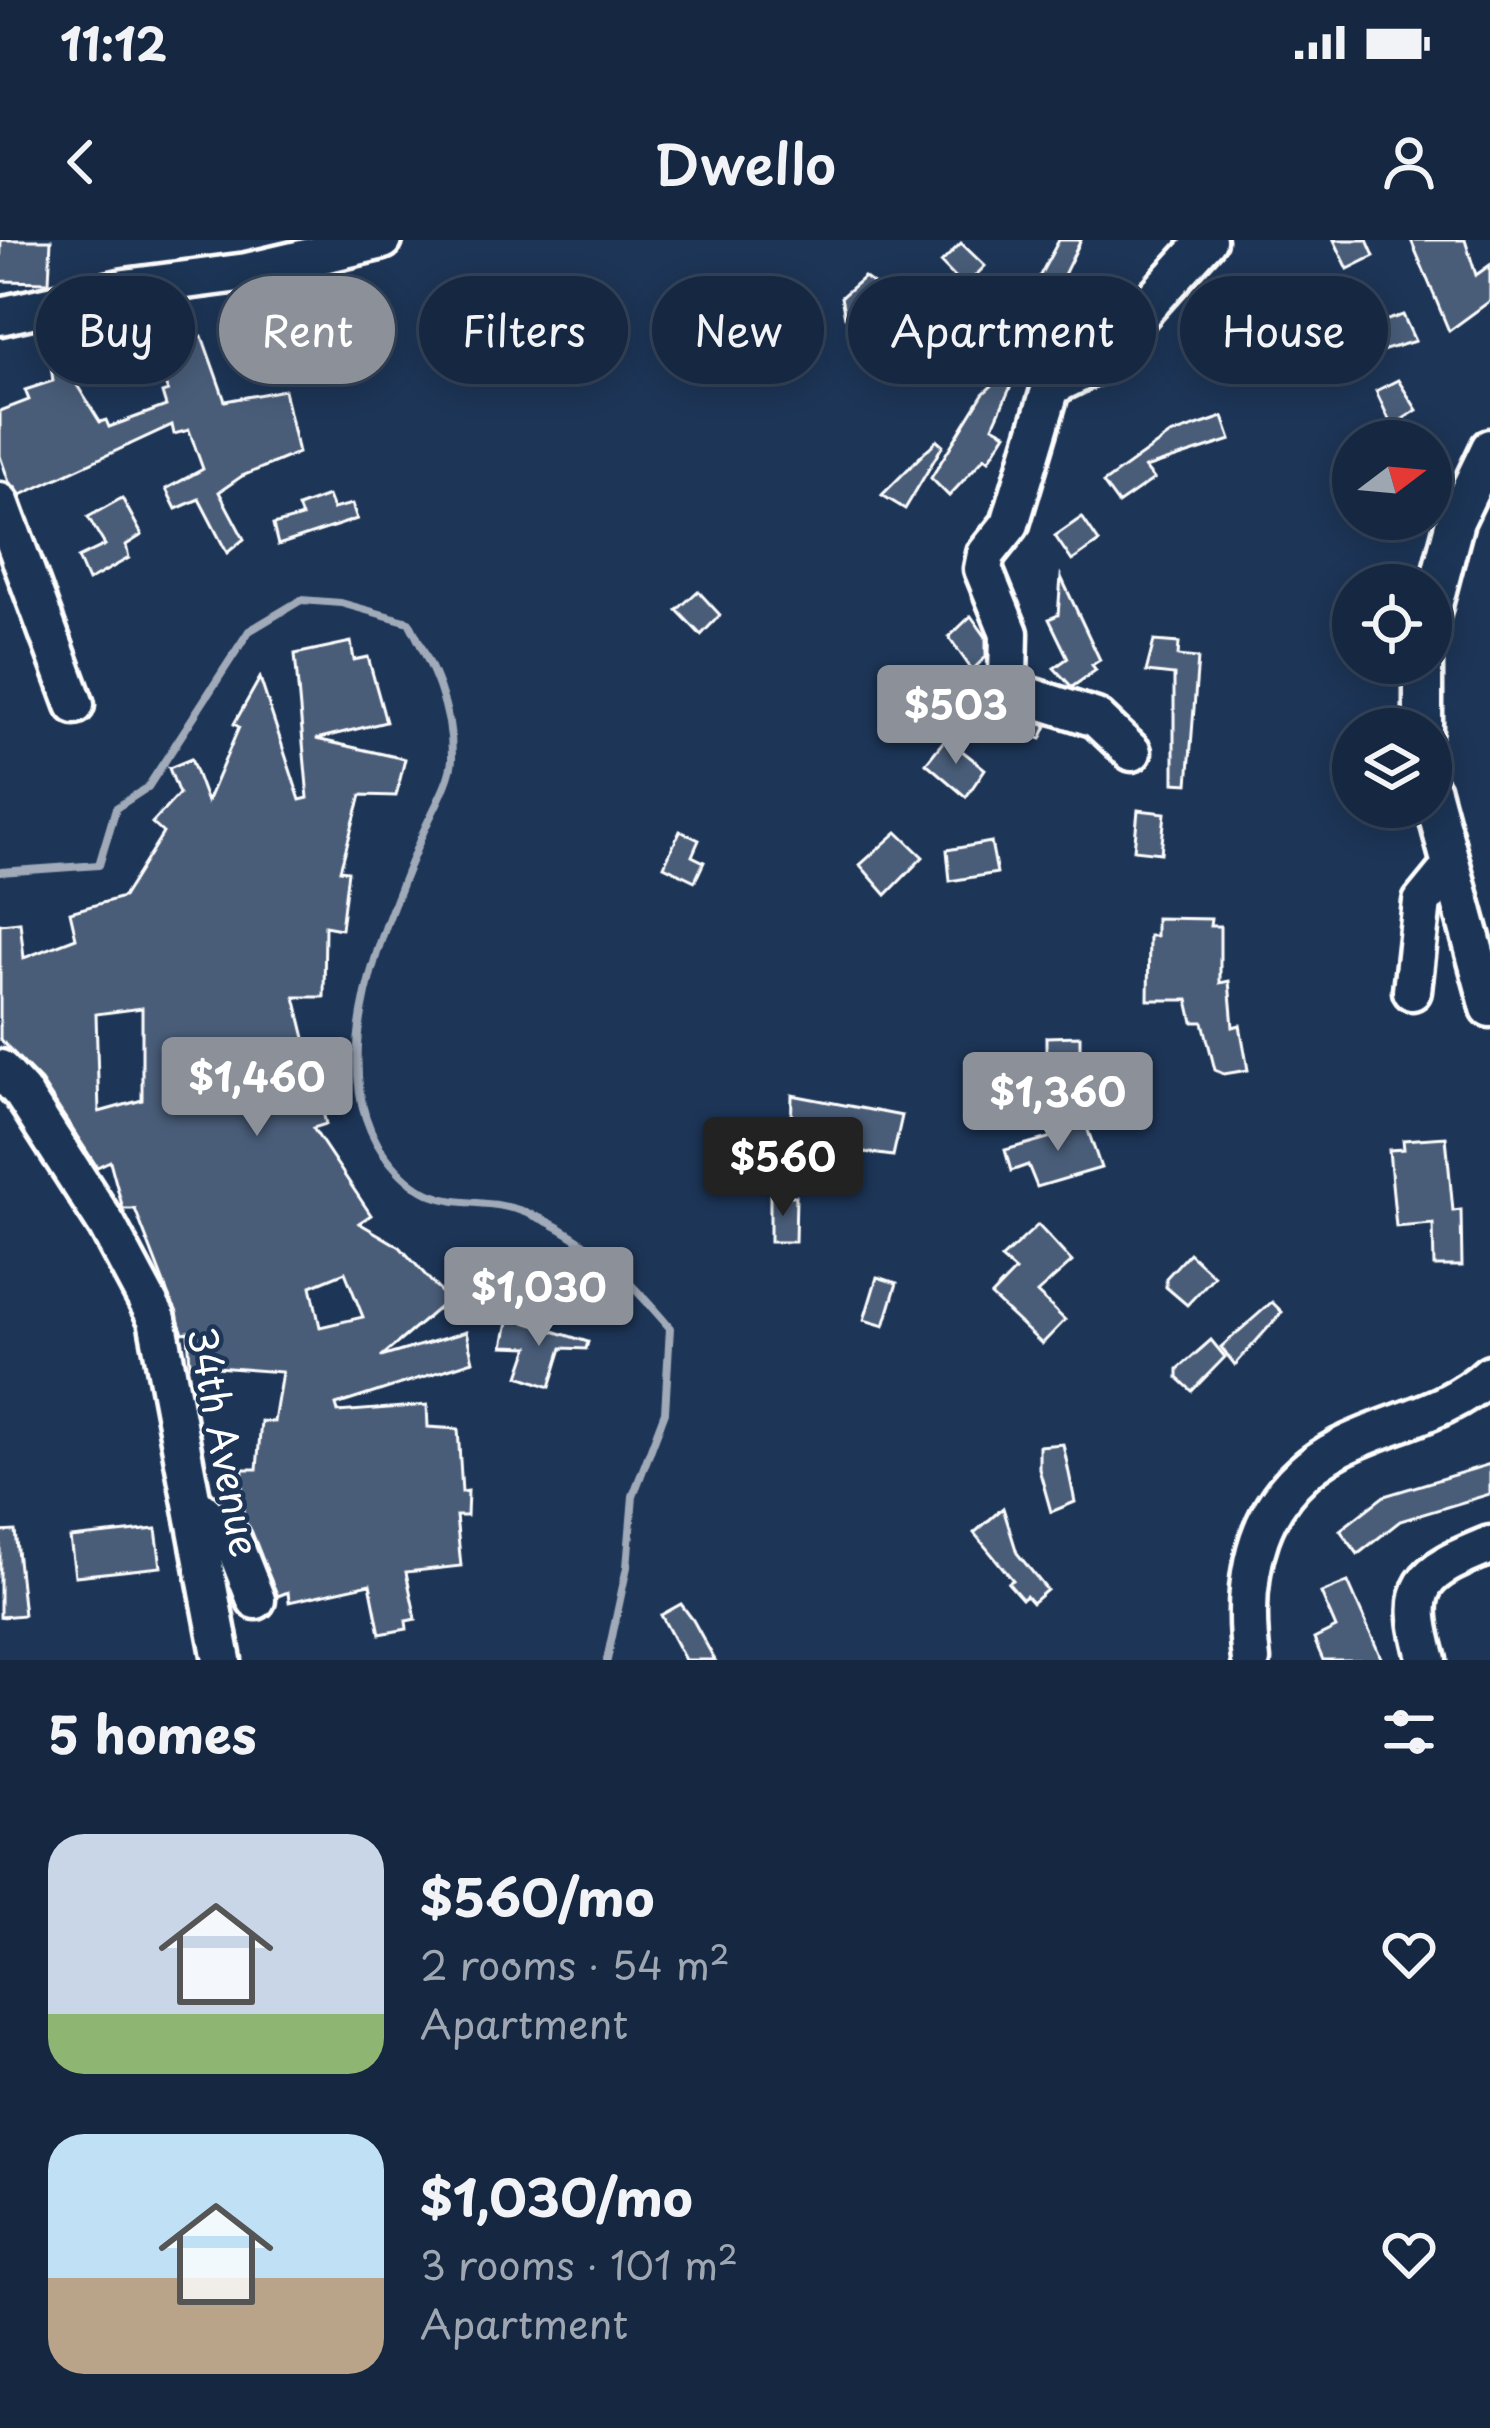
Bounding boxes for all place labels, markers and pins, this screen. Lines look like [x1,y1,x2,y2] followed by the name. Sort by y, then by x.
[885,665,1027,767] pin: $503
[159,1037,355,1139] pin: $1,460
[960,1052,1156,1154] pin: $1,360
[712,1117,854,1219] pin: $560
[441,1247,637,1349] pin: $1,030

